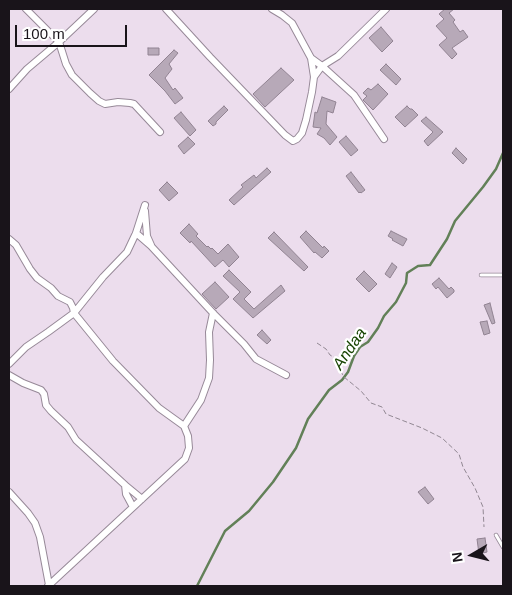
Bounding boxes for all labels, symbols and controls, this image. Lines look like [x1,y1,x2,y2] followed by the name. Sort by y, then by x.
[18,15,130,47] scale bar
[23,25,65,42] text: 100 m
[329,324,371,374] water label: Andaa
[447,530,497,580] north arrow
[449,551,466,563] text: N

